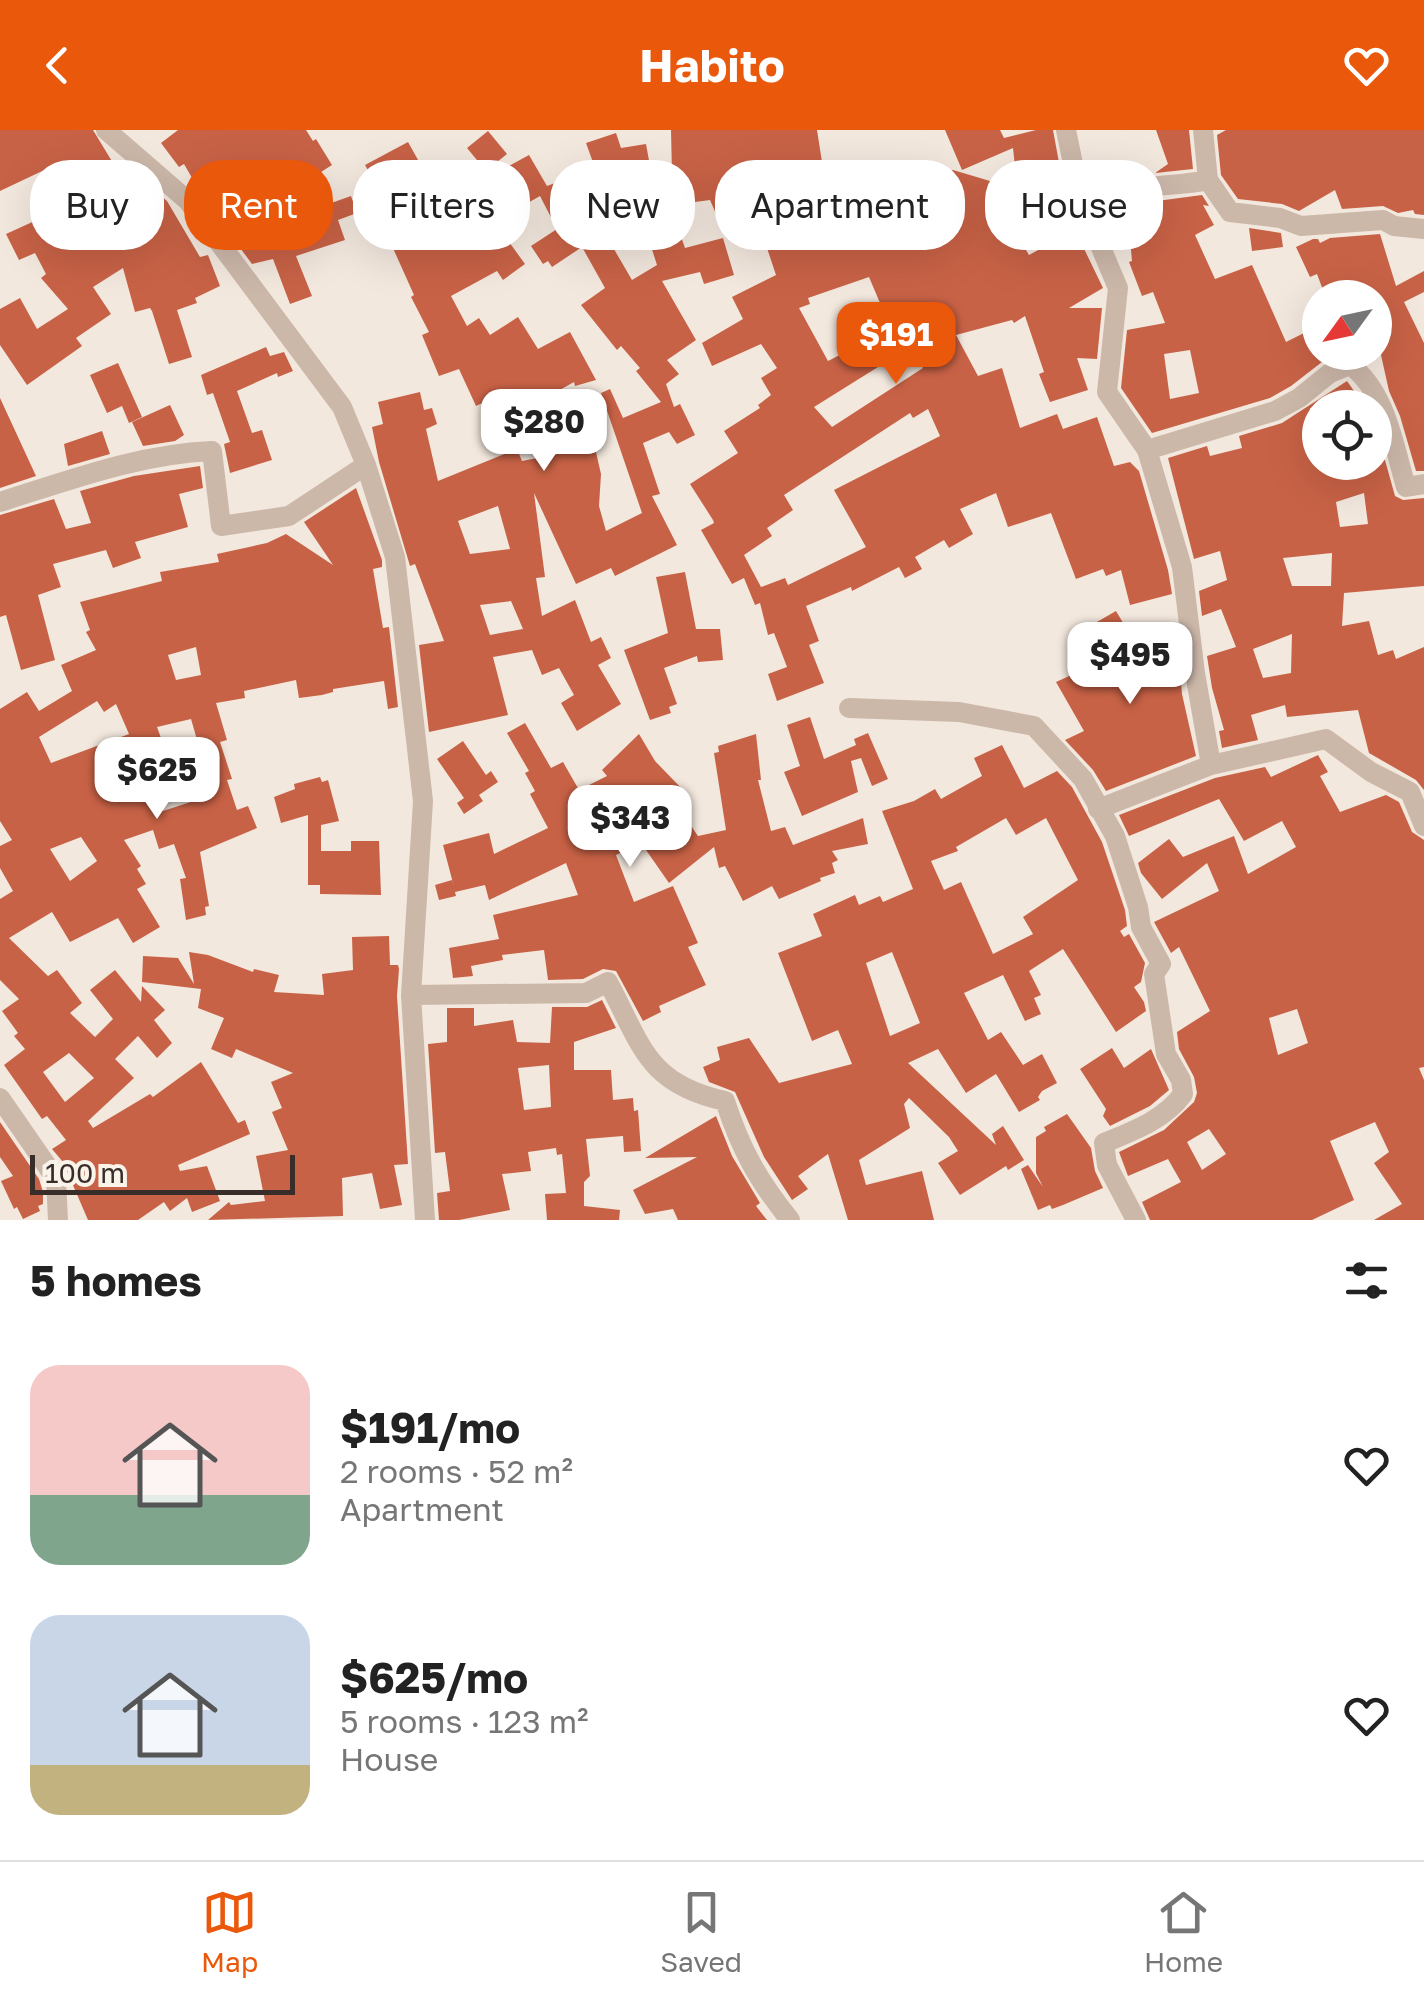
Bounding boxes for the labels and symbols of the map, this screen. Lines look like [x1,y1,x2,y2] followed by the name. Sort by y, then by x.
[1302,280,1392,370] north arrow
[837,302,955,387] pin: $191
[485,389,603,474] pin: $280
[1071,622,1189,707] pin: $495
[98,737,216,822] pin: $625
[571,785,689,870] pin: $343
[30,1150,295,1194] scale bar

